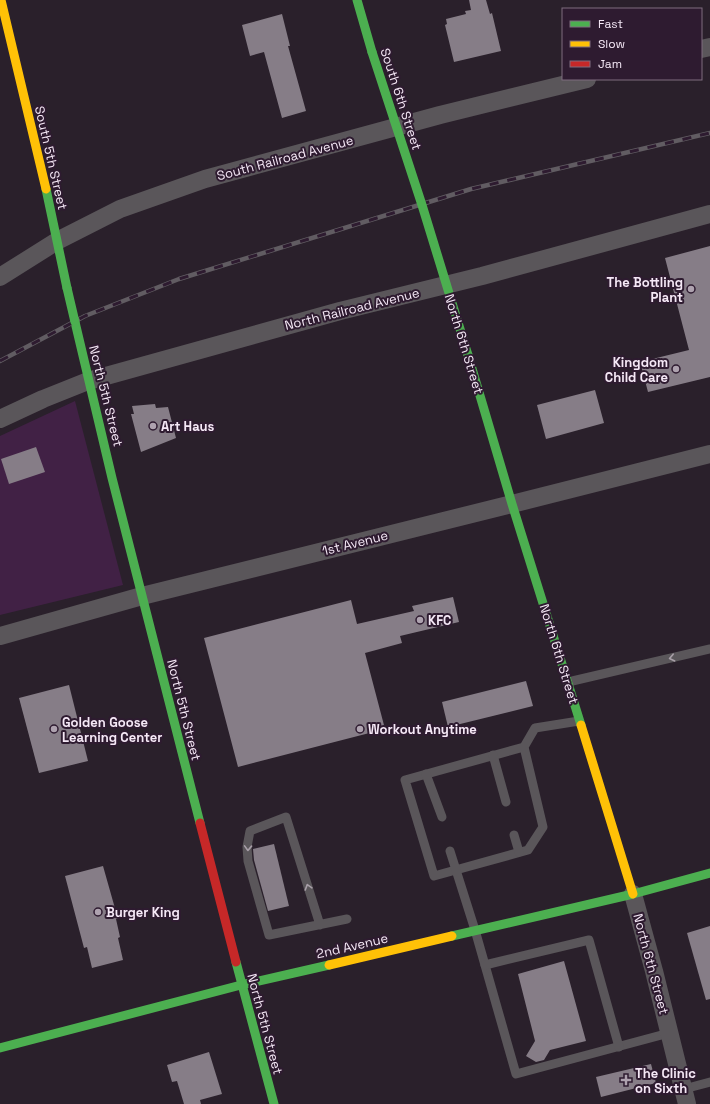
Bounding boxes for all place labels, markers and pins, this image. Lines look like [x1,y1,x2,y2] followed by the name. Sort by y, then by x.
[607,274,683,306] place label: The Bottling Plant
[686,284,696,294] marker: The Bottling Plant
[605,354,668,386] place label: Kingdom Child Care
[671,364,681,374] marker: Kingdom Child Care
[161,418,214,435] place label: Art Haus
[148,421,158,431] marker: Art Haus
[428,612,451,629] place label: KFC
[415,615,425,625] marker: KFC
[62,714,162,746] place label: Golden Goose Learning Center
[368,721,477,738] place label: Workout Anytime
[49,724,59,734] marker: Golden Goose Learning Center
[355,724,365,734] marker: Workout Anytime
[106,904,180,921] place label: Burger King
[93,907,103,917] marker: Burger King
[635,1065,696,1097] place label: The Clinic on Sixth
[620,1074,632,1086] marker: The Clinic on Sixth

